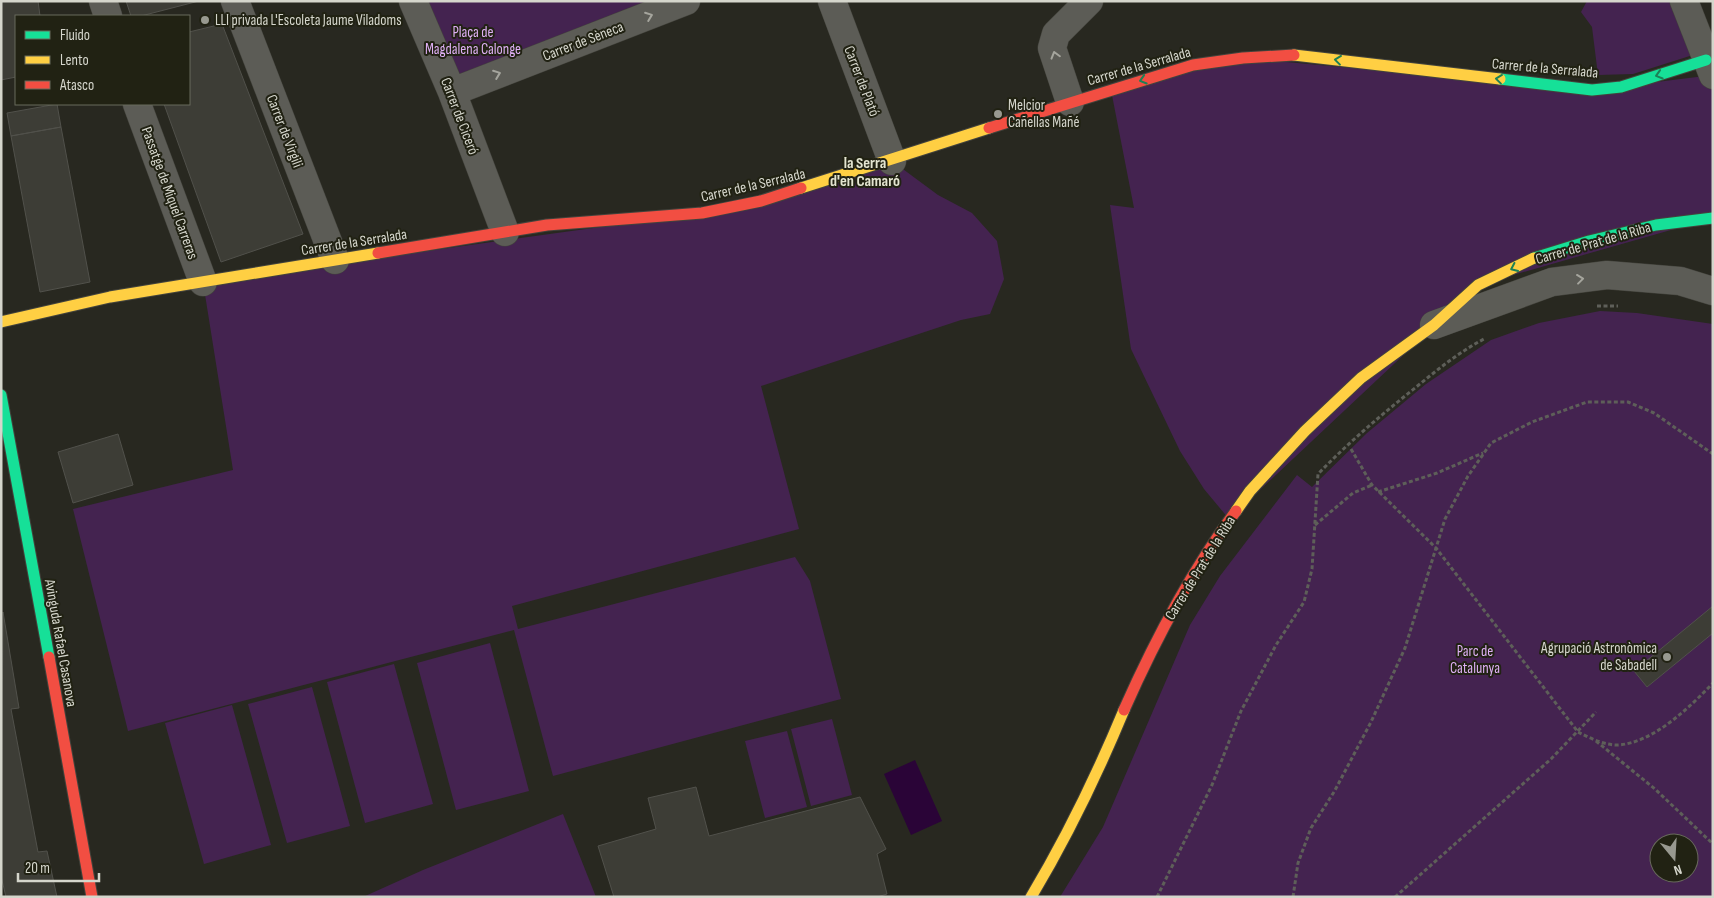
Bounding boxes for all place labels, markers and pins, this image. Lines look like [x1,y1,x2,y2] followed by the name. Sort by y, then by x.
[215,11,402,30] place label: LLI privada L'Escoleta Jaume Viladoms
[199,14,211,26] marker: LLI privada L'Escoleta Jaume Viladoms
[1008,96,1080,132] place label: Melcior Cañellas Mañé
[992,108,1004,120] marker: Melcior Cañellas Mañé
[1540,639,1657,675] place label: Agrupació Astronòmica de Sabadell
[1661,651,1673,663] marker: Agrupació Astronòmica de Sabadell

